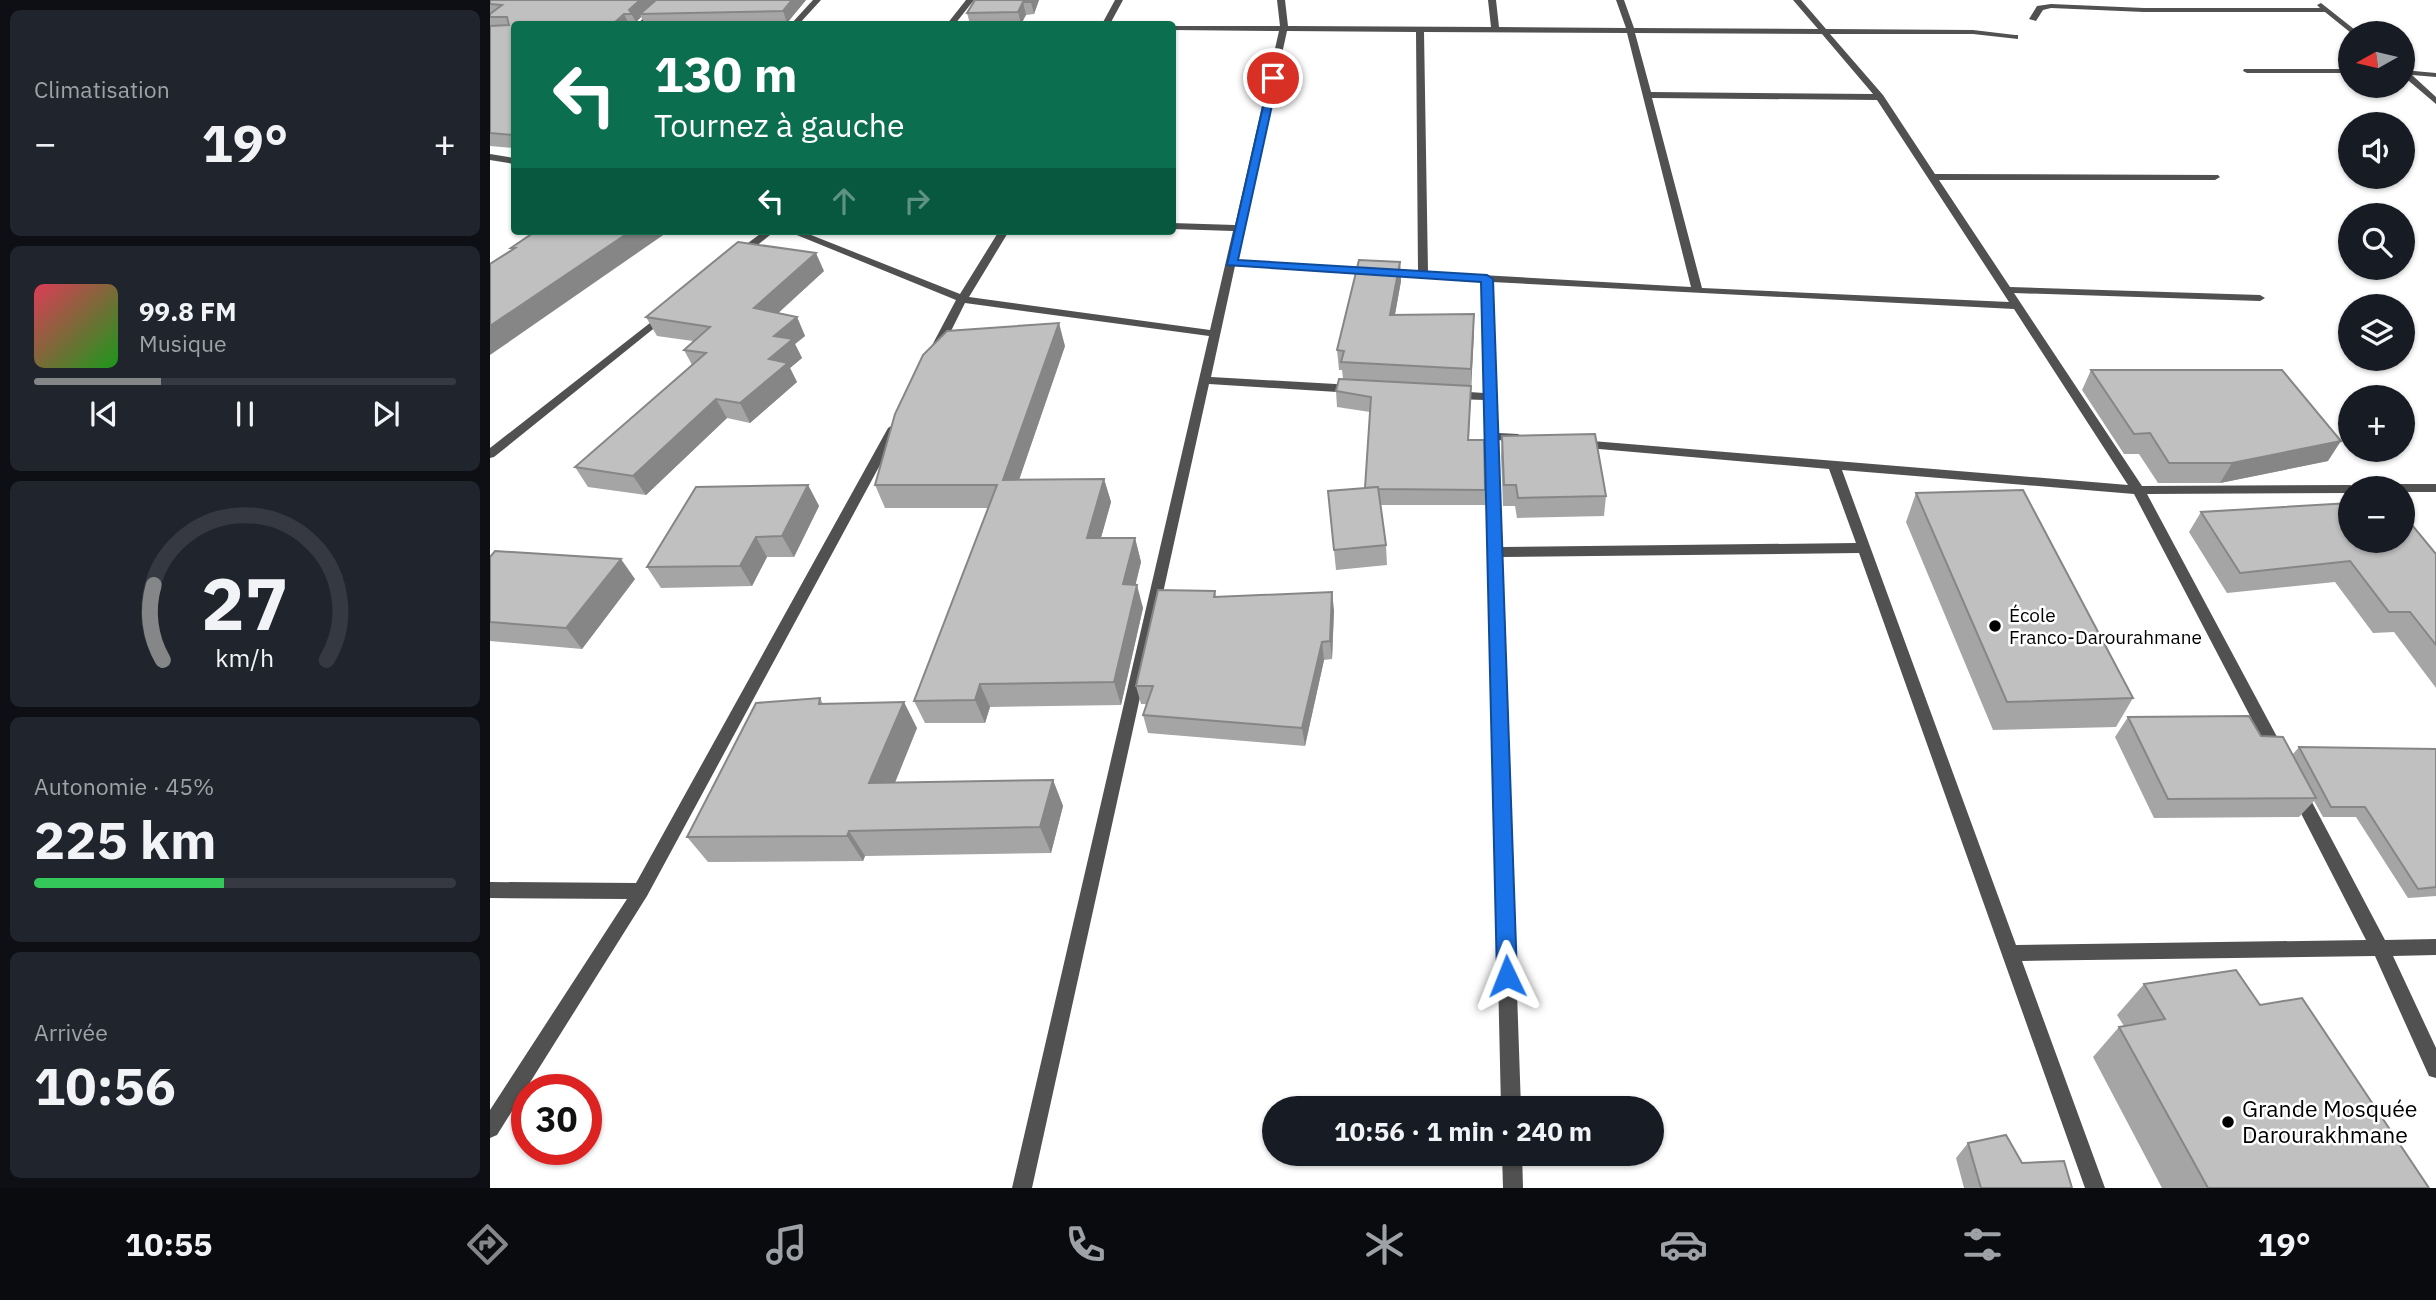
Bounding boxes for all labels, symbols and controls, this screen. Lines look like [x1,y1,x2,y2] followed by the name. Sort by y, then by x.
[2338,21,2415,98] north arrow
[2338,21,2415,553] map controls
[654,42,798,105] text: 130 m
[1243,48,1303,108] pin
[539,49,630,140] icon: left
[1254,59,1292,97] icon: arrive
[34,74,170,104] text: Climatisation
[654,104,905,146] text: Tournez à gauche
[202,109,288,176] text: 19°
[2338,112,2415,189] button: sound
[34,118,57,167] text: −
[433,118,456,167] text: +
[752,182,790,220] icon: left
[825,182,863,220] icon: ahead
[898,182,936,220] icon: right
[2338,203,2415,280] button: search
[139,294,237,328] text: 99.8 FM
[2338,294,2415,371] button: layers
[139,328,227,358] text: Musique
[2338,385,2415,462] button: +
[85,395,123,433] icon: previous
[226,395,264,433] icon: pause
[367,395,405,433] icon: next
[2338,476,2415,553] button: −
[201,555,289,650] text: 27
[2009,603,2202,649] place label: École Franco-Darourahmane
[1987,618,2003,634] marker: École Franco-Darourahmane
[216,641,274,674] text: km/h
[34,771,214,801] text: Autonomie · 45%
[34,806,216,873] text: 225 km
[1470,939,1544,1013] position arrow
[34,1017,108,1047] text: Arrivée
[34,1052,176,1119] text: 10:56
[511,1074,602,1165] speed limit sign: 30
[2242,1093,2418,1149] place label: Grande Mosquée Darourakhmane
[1334,1114,1592,1148] text: 10:56 · 1 min · 240 m
[2220,1114,2236,1130] marker: Grande Mosquée Darourakhmane
[463,1220,512,1269] icon: directions
[762,1220,811,1269] icon: music
[1061,1220,1110,1269] icon: phone
[1360,1220,1409,1269] icon: climate
[1659,1220,1708,1269] icon: car
[1958,1220,2007,1269] icon: filters
[125,1223,212,1265] text: 10:55
[2257,1223,2311,1265] text: 19°

